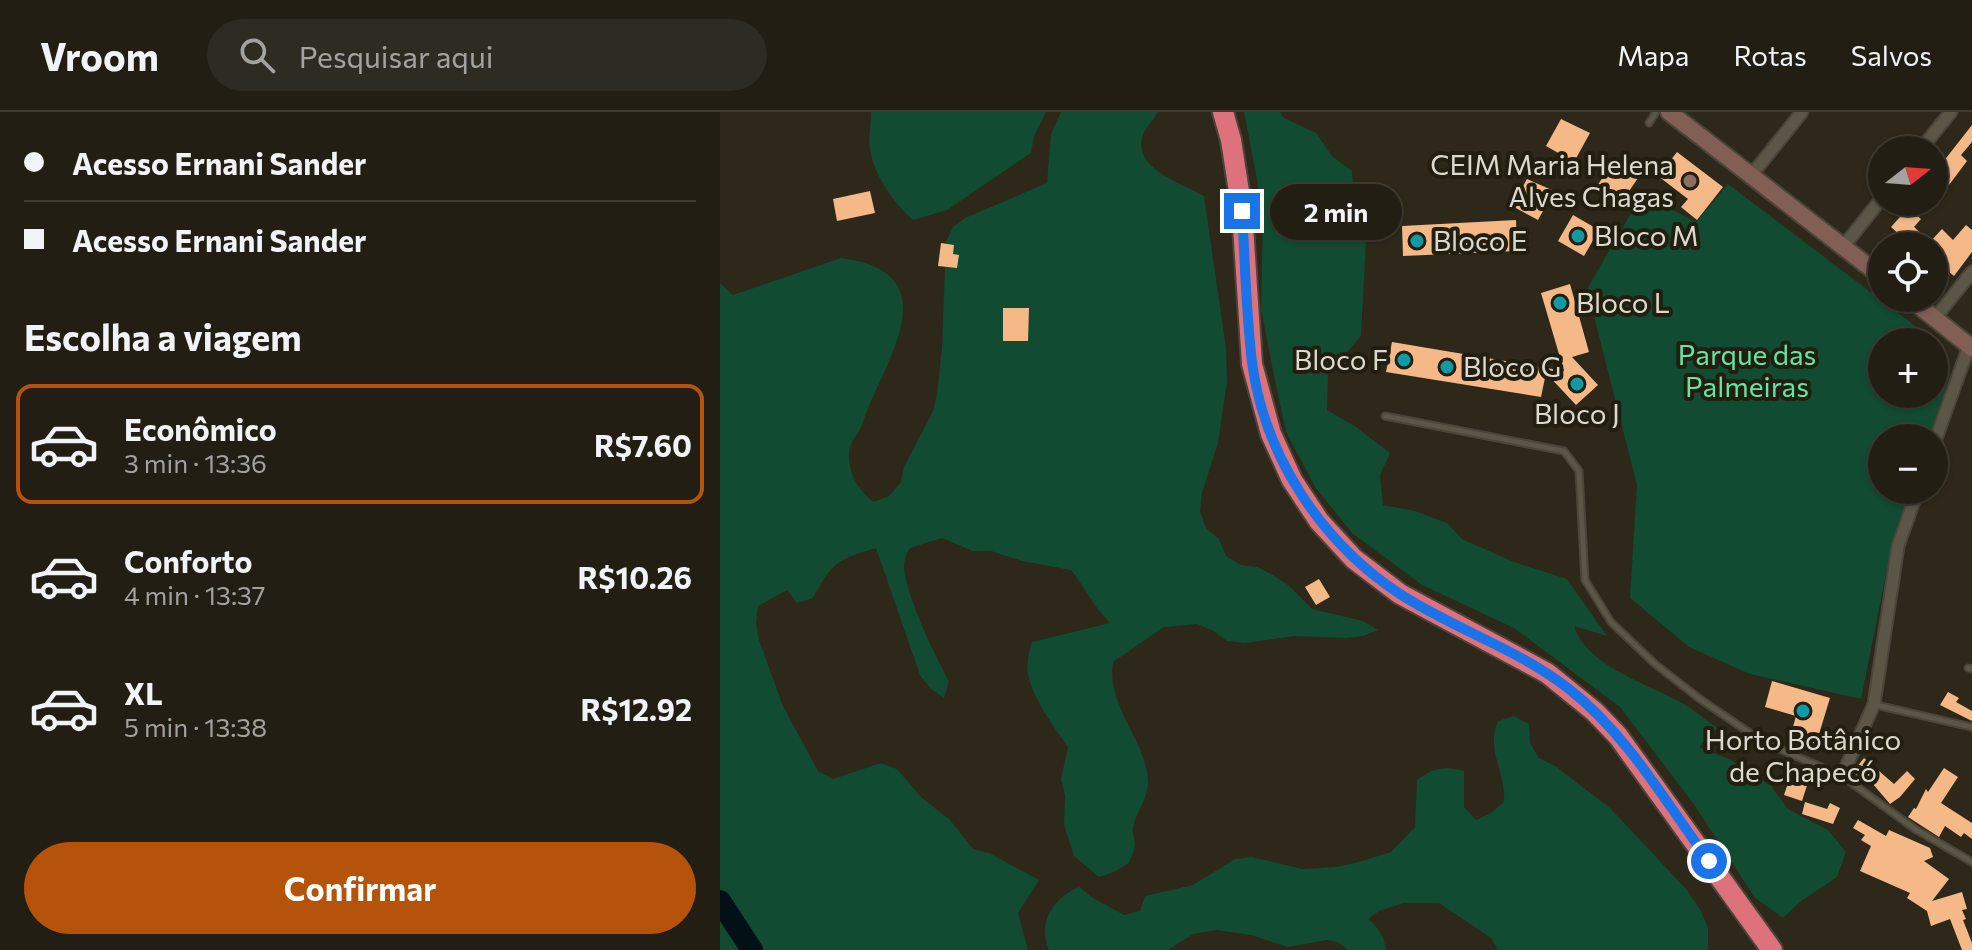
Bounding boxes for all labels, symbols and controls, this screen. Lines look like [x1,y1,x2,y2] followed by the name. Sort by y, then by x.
[207,19,767,91] search box
[40,32,159,79] text: Vroom
[235,33,279,77] icon: search
[299,37,493,74] text: Pesquisar aqui
[1617,38,1690,72] text: Mapa
[1734,38,1807,72] text: Rotas
[1851,38,1932,72] text: Salvos
[1868,136,1948,216] north arrow
[1868,136,1948,504] map controls
[72,144,366,181] text: Acesso Ernani Sander
[1430,147,1674,213] place label: CEIM Maria Helena Alves Chagas
[1681,172,1699,190] marker: CEIM Maria Helena Alves Chagas
[1270,183,1402,239] callout: 2 min
[1224,193,1260,229] route end
[1304,196,1368,227] text: 2 min
[1594,218,1699,252] place label: Bloco M
[72,221,366,258] text: Acesso Ernani Sander
[1433,223,1527,257] place label: Bloco E
[1569,227,1587,245] marker: Bloco M
[1408,232,1426,250] marker: Bloco E
[1868,232,1948,312] button: locate
[1576,285,1670,319] place label: Bloco L
[1551,294,1569,312] marker: Bloco L
[24,314,302,358] text: Escolha a viagem
[1868,328,1948,408] button: +
[1678,337,1816,403] park label: Parque das Palmeiras
[1294,342,1388,376] place label: Bloco F
[1463,349,1561,383] place label: Bloco G
[1395,351,1413,369] marker: Bloco F
[1438,358,1456,376] marker: Bloco G
[1568,375,1586,393] marker: Bloco J
[1534,396,1620,430] place label: Bloco J
[28,408,100,480] icon: car
[124,410,277,447] text: Econômico
[1868,424,1948,504] button: −
[594,426,692,463] text: R$7.60
[124,447,267,478] text: 3 min · 13:36
[28,540,100,612] icon: car
[124,542,252,579] text: Conforto
[578,558,692,595] text: R$10.26
[124,579,265,610] text: 4 min · 13:37
[28,672,100,744] icon: car
[124,674,163,711] text: XL
[580,690,692,727] text: R$12.92
[1794,702,1812,720] marker: Horto Botânico de Chapecó
[124,711,267,742] text: 5 min · 13:38
[1705,722,1901,788] place label: Horto Botânico de Chapecó
[24,842,696,934] button: Confirmar
[1691,843,1727,879] route start

